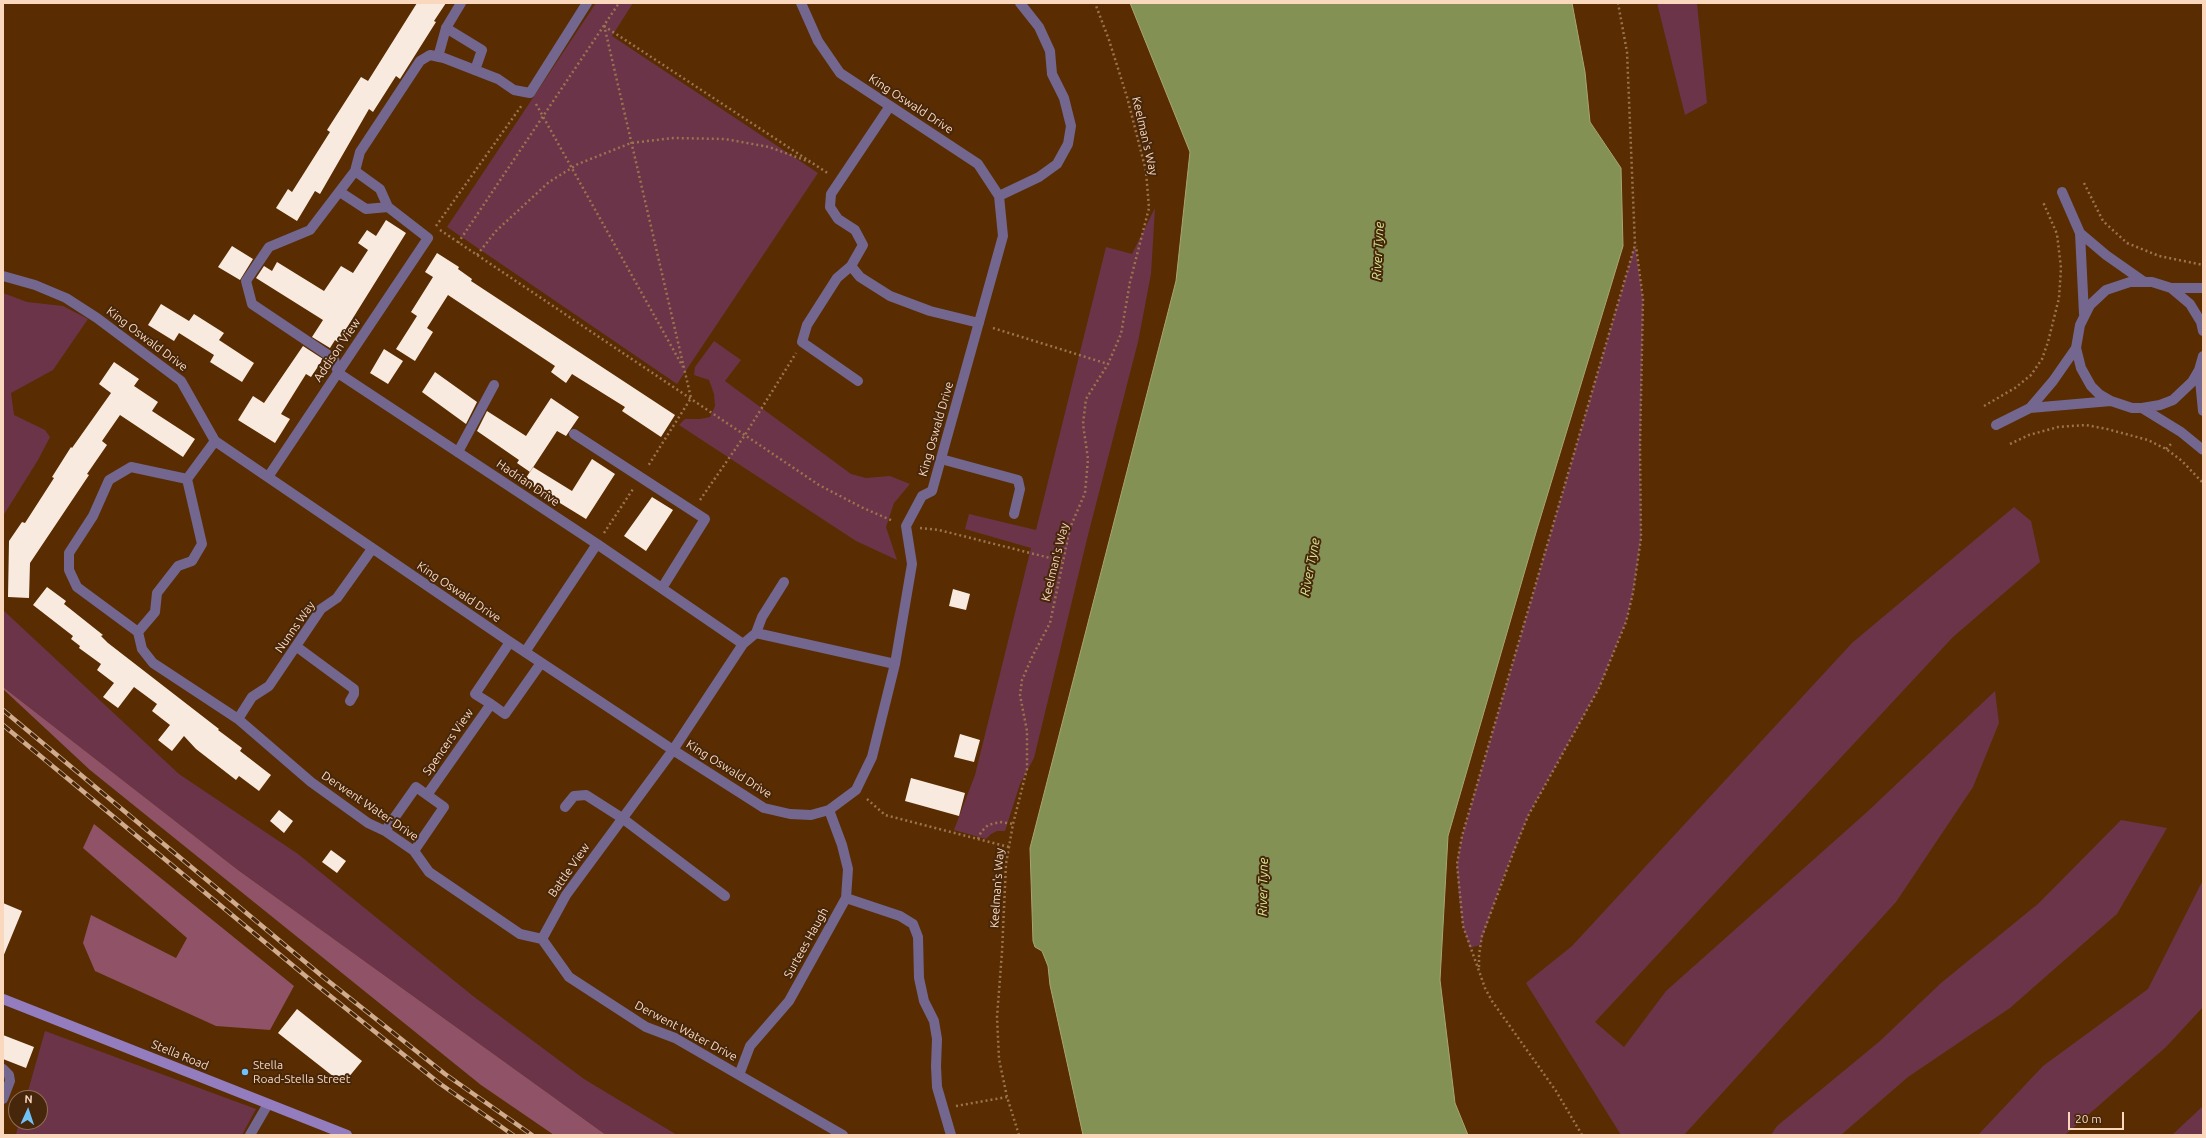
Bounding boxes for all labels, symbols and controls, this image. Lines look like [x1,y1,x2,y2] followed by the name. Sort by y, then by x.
[866,71,956,137] street label: King Oswald Drive
[1129,95,1161,177] street label: Keelman's Way
[1369,221,1387,281] water label: River Tyne
[103,304,191,374] street label: King Oswald Drive
[311,316,363,384] street label: Addison View
[916,380,956,478] street label: King Oswald Drive
[494,457,562,509] street label: Hadrian Drive
[1038,521,1072,603] street label: Keelman's Way
[1297,537,1323,597] water label: River Tyne
[414,559,504,625] street label: King Oswald Drive
[272,598,318,656] street label: Nunns Way
[420,706,476,778] street label: Spencers View
[684,737,774,801] street label: King Oswald Drive
[319,768,421,844] street label: Derwent Water Drive
[545,840,593,900] street label: Battle View
[987,847,1007,929] street label: Keelman's Way
[1255,858,1271,916] water label: River Tyne
[781,905,831,981] street label: Surtees Haugh
[632,998,740,1064] street label: Derwent Water Drive
[149,1037,211,1073] street label: Stella Road
[253,1058,350,1086] place label: Stella Road-Stella Street
[240,1067,250,1077] marker: Stella Road-Stella Street
[8,1090,48,1130] north arrow
[24,1093,33,1105] text: N
[2070,1104,2126,1130] scale bar
[2075,1112,2102,1125] text: 20 m

